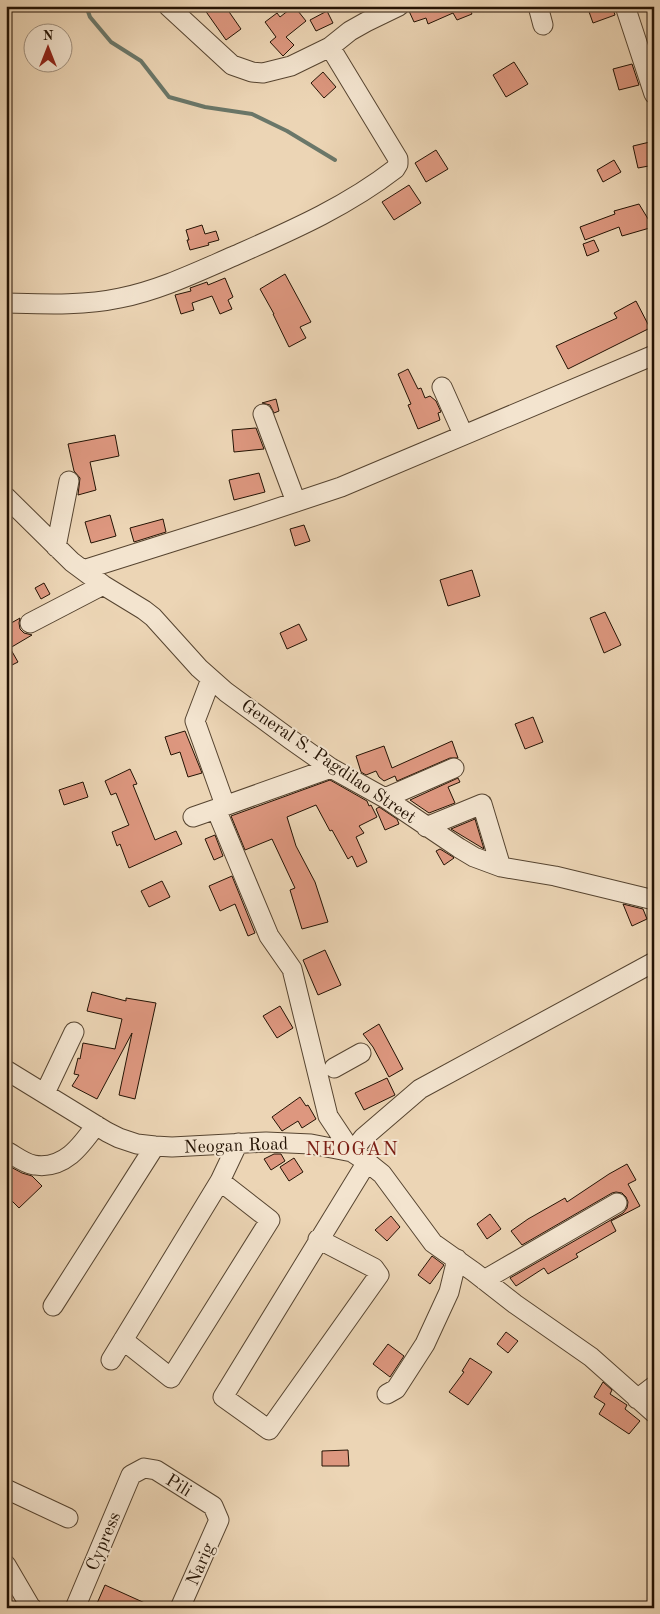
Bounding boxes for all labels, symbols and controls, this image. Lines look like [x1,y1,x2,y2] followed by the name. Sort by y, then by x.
[22,22,72,72] north arrow
[43,29,54,43] text: N
[238,697,419,827] street label: General S. Pagdilao Street
[183,1135,289,1157] street label: Neogan Road
[305,1140,399,1160] district label: NEOGAN
[162,1471,195,1501] street label: Pili
[83,1509,124,1574] street label: Cypress
[184,1540,218,1588] street label: Narig

